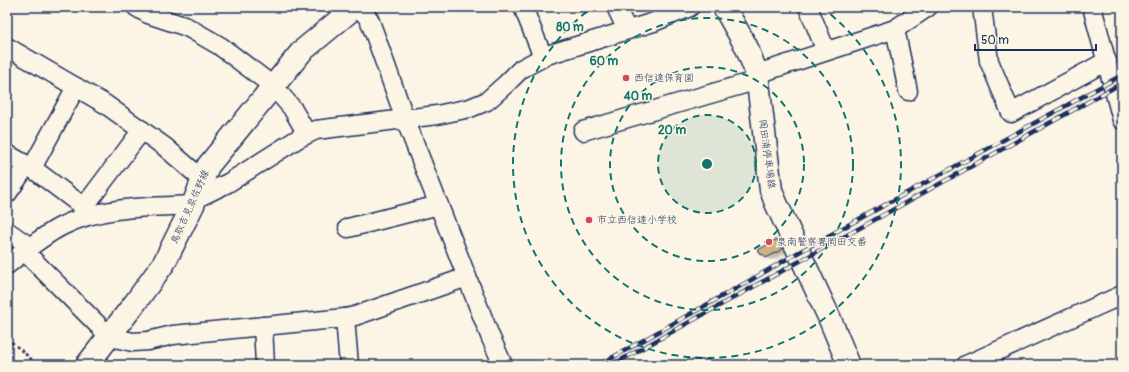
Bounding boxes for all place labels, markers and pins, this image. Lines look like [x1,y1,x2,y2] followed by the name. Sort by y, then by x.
[634,72,694,84] place label: 西信達保育園
[621,73,631,83] marker: 西信達保育園
[700,157,714,171] centre of rings
[597,214,677,226] place label: 市立西信達小学校
[584,215,594,225] marker: 市立西信達小学校
[777,236,867,248] place label: 泉南警察署岡田交番
[764,237,774,247] marker: 泉南警察署岡田交番

